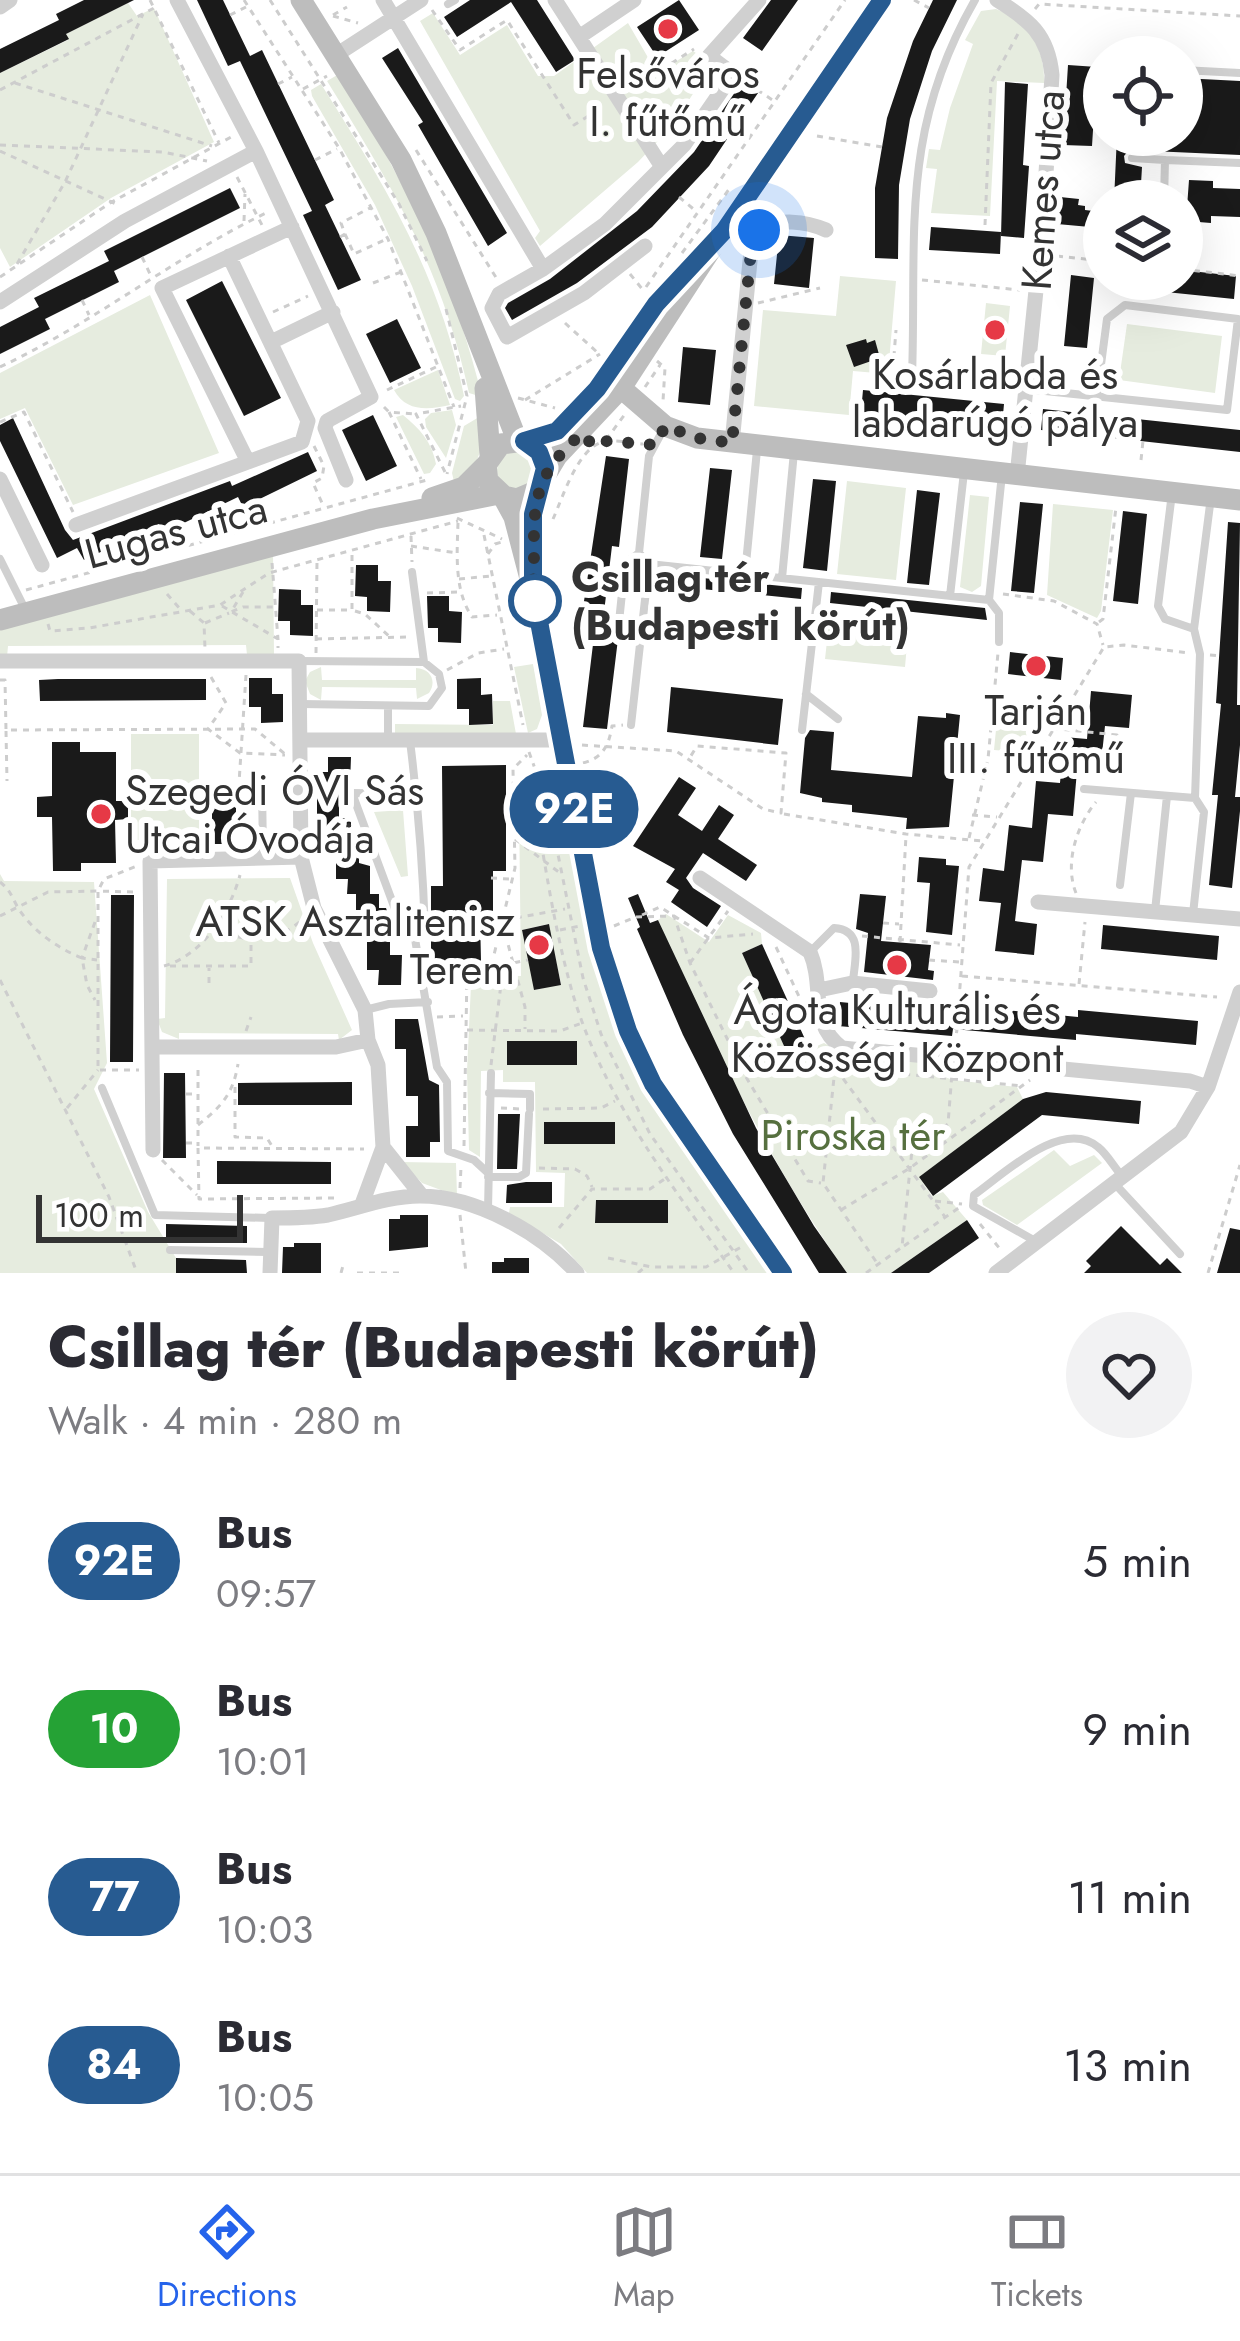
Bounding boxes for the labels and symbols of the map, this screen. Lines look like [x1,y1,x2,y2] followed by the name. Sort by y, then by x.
[655,16,681,42] marker: Felsőváros I. fűtőmű
[576,43,760,152] place label: Felsőváros I. fűtőmű
[1006,88,1080,292] street label: Kemes utca
[729,200,789,260] your location
[982,317,1008,343] marker: Kosárlabda és labdarúgó pálya
[852,344,1138,453] place label: Kosárlabda és labdarúgó pálya
[78,477,274,585] street label: Lugas utca
[571,547,910,656] place label: Csillag tér (Budapesti körút)
[510,576,560,626] marker: Csillag tér (Budapesti körút)
[1023,653,1049,679] marker: Tarján III. fűtőmű
[947,680,1125,789] place label: Tarján III. fűtőmű
[125,760,424,869] place label: Szegedi ÓVI Sás Utcai Óvodája
[505,770,643,848] line badge: 92E
[88,801,114,827] marker: Szegedi ÓVI Sás Utcai Óvodája
[196,891,515,1000] place label: ATSK Asztalitenisz Terem
[526,932,552,958] marker: ATSK Asztalitenisz Terem
[884,952,910,978] marker: Ágota Kulturális és Közösségi Központ
[731,979,1063,1088] place label: Ágota Kulturális és Közösségi Központ
[761,1105,946,1166] park label: Piroska tér
[36,1189,243,1242] scale bar

